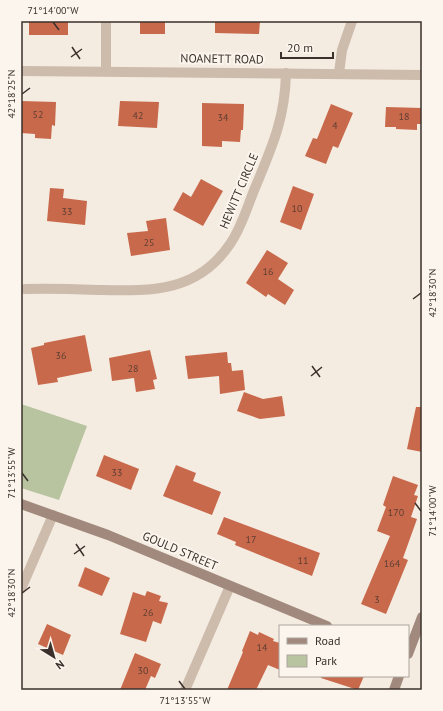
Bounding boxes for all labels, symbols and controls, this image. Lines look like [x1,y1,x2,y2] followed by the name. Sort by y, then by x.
[27,4,79,17] text: 71°14'00"W
[281,34,333,60] scale bar
[287,40,313,55] text: 20 m
[180,50,264,67] street label: NOANETT ROAD
[5,69,18,119] text: 42°18'25"N
[33,108,43,121] house number: 52
[133,109,143,122] house number: 42
[399,110,409,123] house number: 18
[218,111,229,124] house number: 34
[332,119,338,132] house number: 4
[216,151,261,231] street label: HEWITT CIRCLE
[292,202,303,215] house number: 10
[62,205,72,218] house number: 33
[144,236,154,249] house number: 25
[263,265,273,278] house number: 16
[426,268,439,318] text: 42°18'30"N
[56,349,66,362] house number: 36
[128,362,138,375] house number: 28
[5,447,18,499] text: 71°13'55"W
[112,466,122,479] house number: 33
[426,485,439,537] text: 71°14'00"W
[388,506,405,519] house number: 170
[140,528,220,573] street label: GOULD STREET
[246,533,256,546] house number: 17
[298,554,308,567] house number: 11
[384,557,401,570] house number: 164
[5,568,18,618] text: 42°18'30"N
[374,593,380,606] house number: 3
[143,606,153,619] house number: 26
[279,625,409,677] legend
[315,633,340,648] text: Road
[34,637,74,677] north arrow
[257,641,268,654] house number: 14
[315,653,337,668] text: Park
[53,657,67,673] text: N
[138,664,149,677] house number: 30
[159,694,211,707] text: 71°13'55"W

